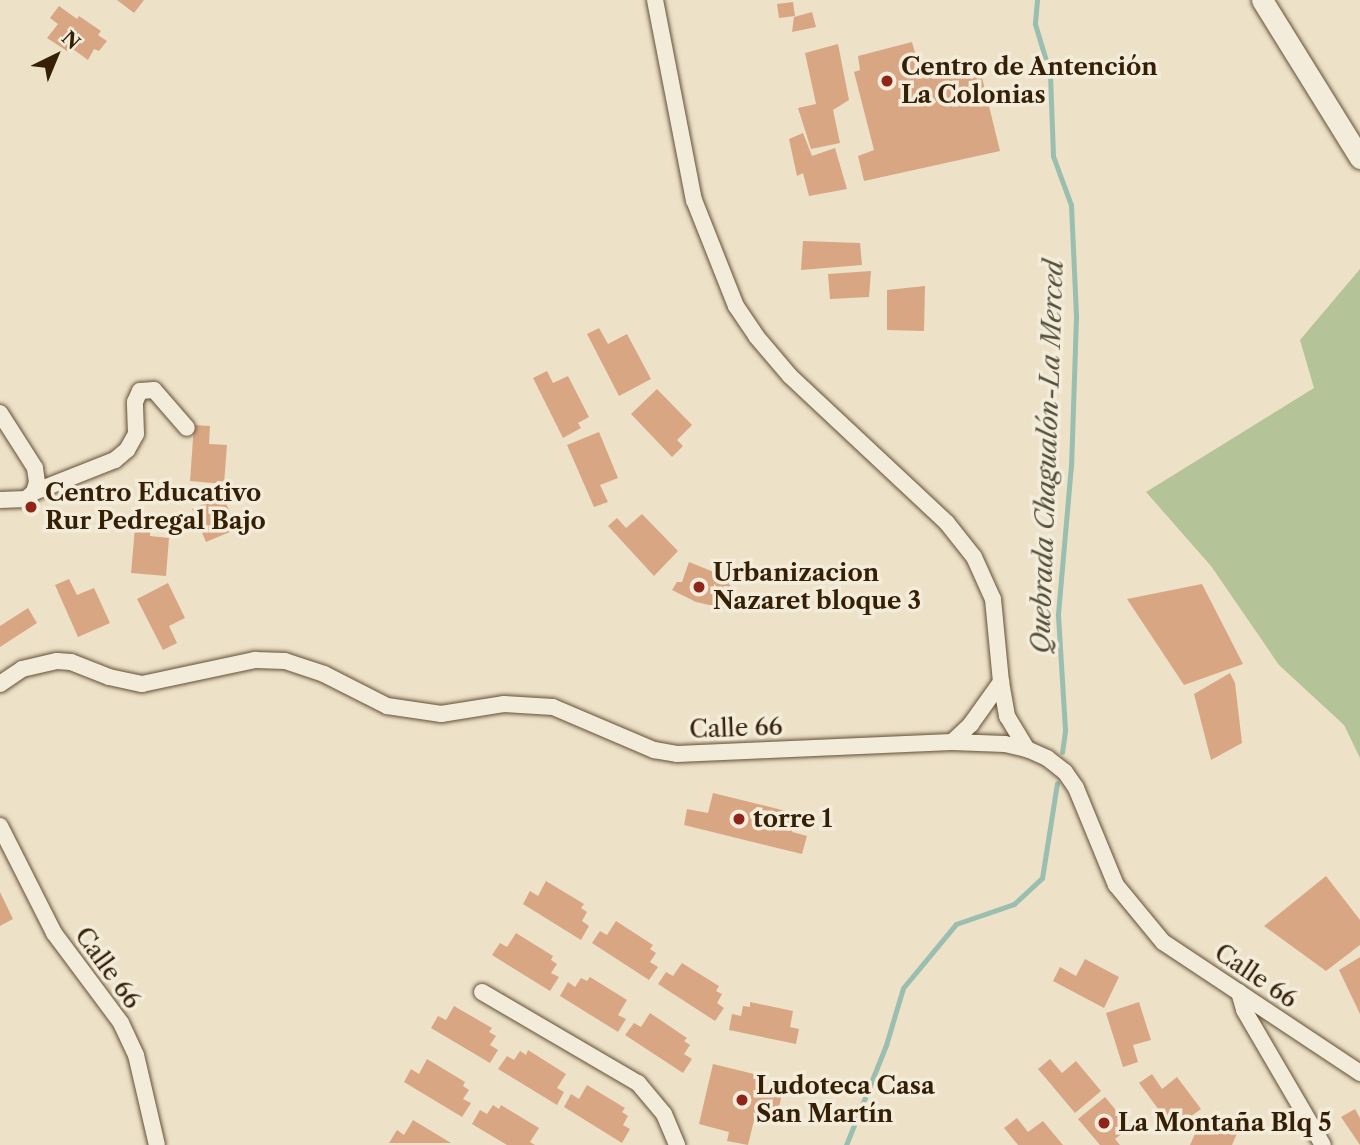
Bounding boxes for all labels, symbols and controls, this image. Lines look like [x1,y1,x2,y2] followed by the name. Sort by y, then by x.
[21,21,91,91] north arrow
[57,26,85,54] text: N
[901,53,1159,109] place label: Centro de Antención La Colonias
[879,73,895,89] marker: Centro de Antención La Colonias
[1026,260,1070,654] water label: Quebrada Chagualón-La Merced
[45,479,266,535] place label: Centro Educativo Rur Pedregal Bajo
[23,499,39,515] marker: Centro Educativo Rur Pedregal Bajo
[713,559,921,615] place label: Urbanizacion Nazaret bloque 3
[691,579,707,595] marker: Urbanizacion Nazaret bloque 3
[689,712,783,744] street label: Calle 66
[753,805,832,833] place label: torre 1
[731,811,747,827] marker: torre 1
[69,922,147,1014] street label: Calle 66
[1209,938,1303,1014] street label: Calle 66
[756,1072,935,1128] place label: Ludoteca Casa San Martín
[734,1092,750,1108] marker: Ludoteca Casa San Martín
[1118,1109,1332,1137] place label: La Montaña Blq 5
[1096,1115,1112,1131] marker: La Montaña Blq 5

